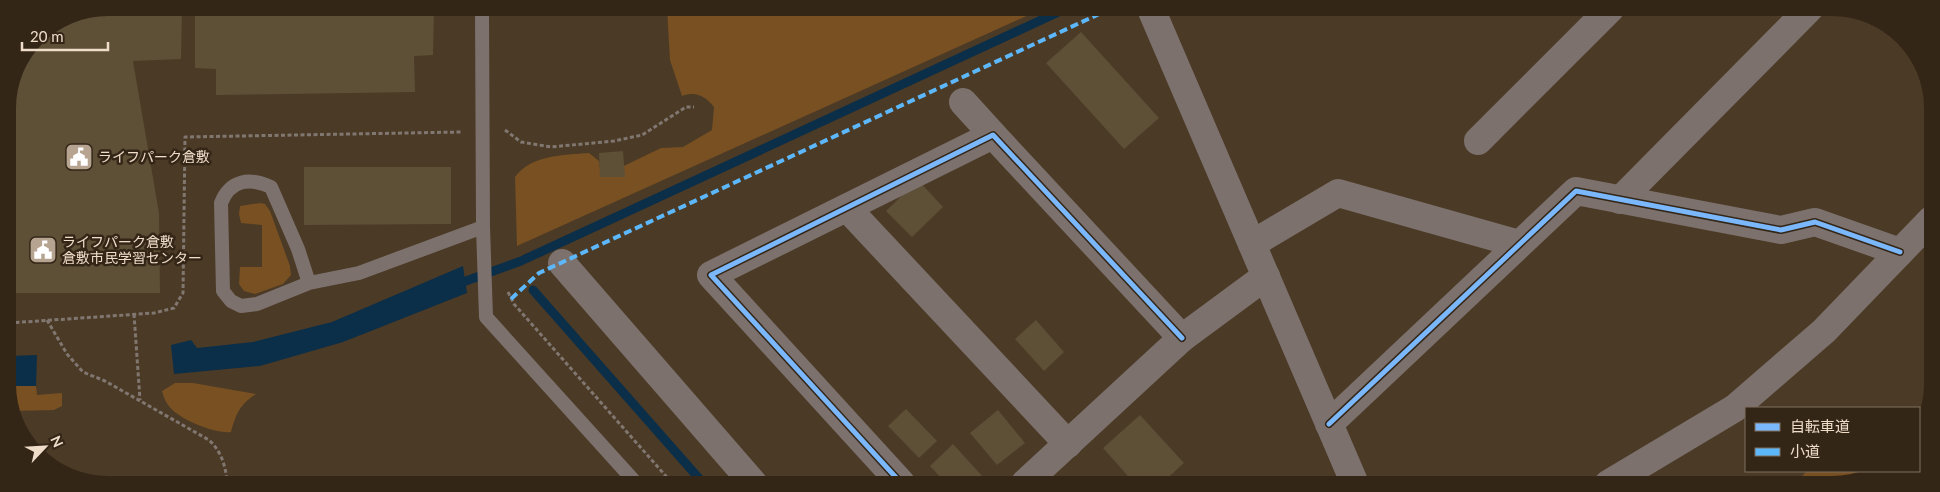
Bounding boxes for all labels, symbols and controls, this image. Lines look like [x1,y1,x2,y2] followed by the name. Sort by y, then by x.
[22,20,109,52] scale bar
[30,27,64,45] text: 20 m
[64,142,94,172] public building icon: ライフパーク倉敷
[98,148,210,165] place label: ライフパーク倉敷
[62,233,202,266] place label: ライフパーク倉敷 倉敷市民学習センター
[28,235,58,265] public building icon: ライフパーク倉敷 倉敷市民学習センター
[1745,407,1920,472] legend
[1790,417,1850,435] text: 自転車道
[20,422,70,472] north arrow
[47,433,67,450] text: N
[1790,442,1820,460] text: 小道

